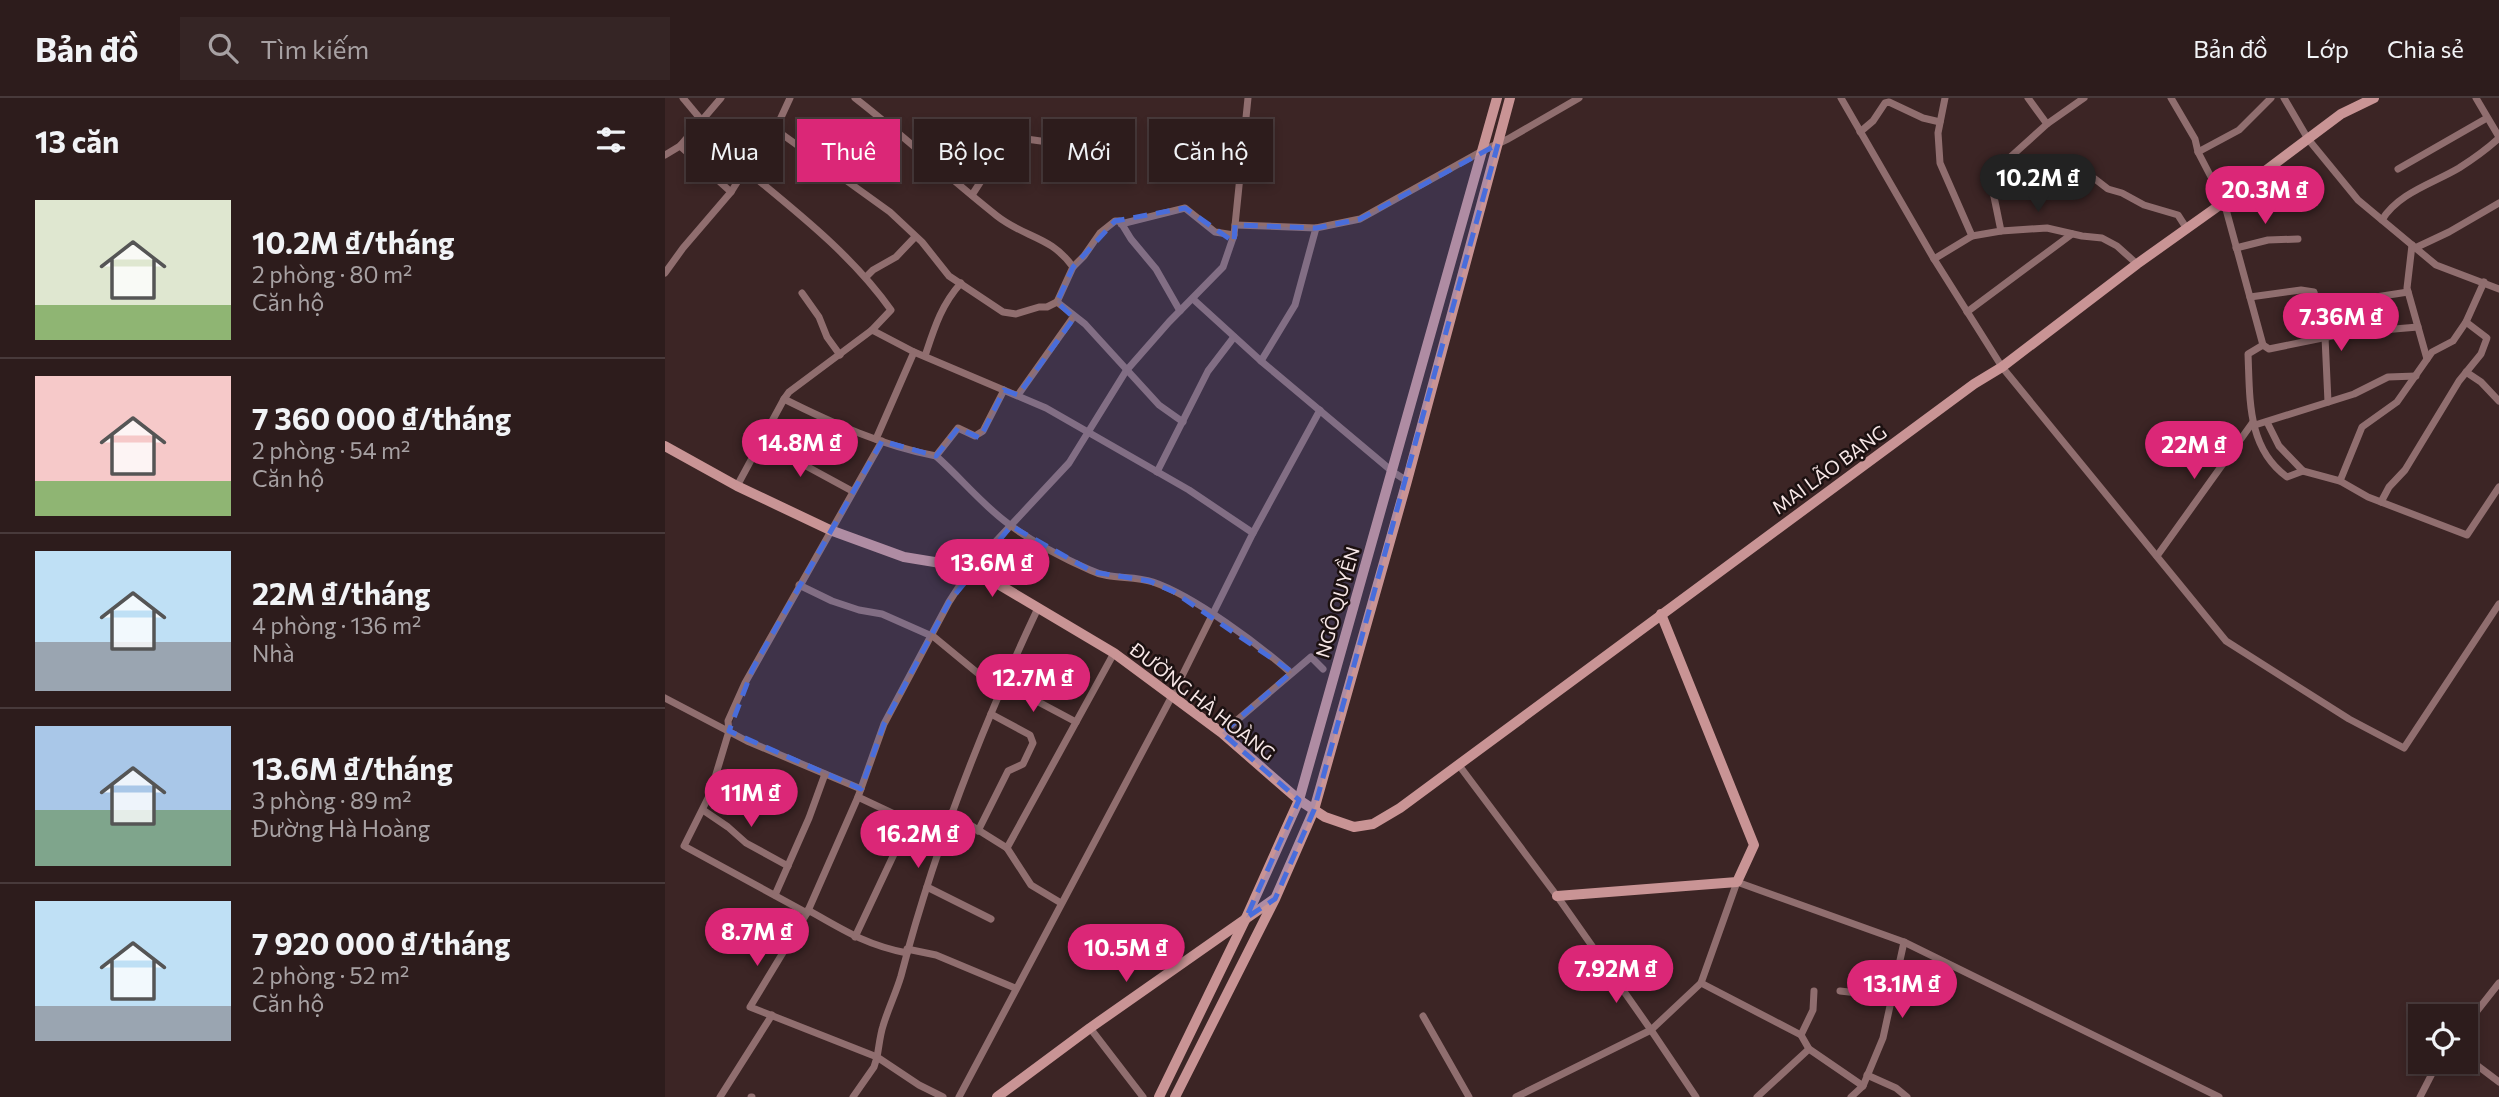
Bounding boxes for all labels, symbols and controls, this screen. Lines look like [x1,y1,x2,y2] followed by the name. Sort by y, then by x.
[180,17,670,80] search box
[35,28,138,69] text: Bản đồ
[204,29,242,67] icon: search
[260,33,369,64] text: Tìm kiếm
[2193,34,2268,63] text: Bản đồ
[2306,34,2349,63] text: Lớp
[2387,34,2464,63] text: Chia sẻ
[686,119,783,182] chip: Mua
[797,119,900,182] chip: Thuê
[914,119,1029,182] chip: Bộ lọc
[1043,119,1135,182] chip: Mới
[1149,119,1273,182] chip: Căn hộ
[592,121,630,159] icon: filters
[35,122,119,159] text: 13 căn
[1973,155,2103,214] pin: 10.2M ₫
[1996,163,2080,191] text: 10.2M ₫
[2200,166,2330,226] pin: 20.3M ₫
[2221,175,2309,203] text: 20.3M ₫
[252,223,455,260] text: 10.2M ₫/tháng
[91,228,175,312] icon: home
[252,260,412,288] text: 2 phòng · 80 m²
[252,288,324,316] text: Căn hộ
[2276,294,2406,353] pin: 7.36M ₫
[2299,302,2383,330] text: 7.36M ₫
[252,399,511,436] text: 7 360 000 ₫/tháng
[91,404,175,488] icon: home
[735,420,865,479] pin: 14.8M ₫
[1767,420,1891,518] street label: MAI LÃO BẠNG
[2145,422,2243,481] pin: 22M ₫
[758,428,842,456] text: 14.8M ₫
[2161,430,2227,458] text: 22M ₫
[252,436,410,464] text: 2 phòng · 54 m²
[252,464,324,492] text: Căn hộ
[927,540,1057,599] pin: 13.6M ₫
[1307,543,1364,660] street label: NGÔ QUYỀN
[950,548,1034,576] text: 13.6M ₫
[252,574,431,611] text: 22M ₫/tháng
[91,579,175,663] icon: home
[252,611,421,639] text: 4 phòng · 136 m²
[1125,636,1281,765] street label: ĐƯỜNG HÀ HOÀNG
[252,639,294,667] text: Nhà
[968,654,1098,714] pin: 12.7M ₫
[992,663,1074,691] text: 12.7M ₫
[252,749,453,786] text: 13.6M ₫/tháng
[91,754,175,838] icon: home
[702,770,800,829] pin: 11M ₫
[721,778,781,806] text: 11M ₫
[252,786,412,814] text: 3 phòng · 89 m²
[853,810,983,870] pin: 16.2M ₫
[252,814,430,842] text: Đường Hà Hoàng
[876,819,960,847] text: 16.2M ₫
[700,908,814,968] pin: 8.7M ₫
[721,917,793,945] text: 8.7M ₫
[252,924,510,961] text: 7 920 000 ₫/tháng
[1061,924,1191,984] pin: 10.5M ₫
[91,929,175,1013] icon: home
[1084,933,1168,961] text: 10.5M ₫
[1551,946,1681,1005] pin: 7.92M ₫
[1574,954,1658,982] text: 7.92M ₫
[1837,960,1967,1020] pin: 13.1M ₫
[252,961,409,989] text: 2 phòng · 52 m²
[1863,969,1941,997] text: 13.1M ₫
[252,989,324,1017] text: Căn hộ
[2408,1004,2478,1074] map controls
[2408,1004,2478,1074] button: locate

